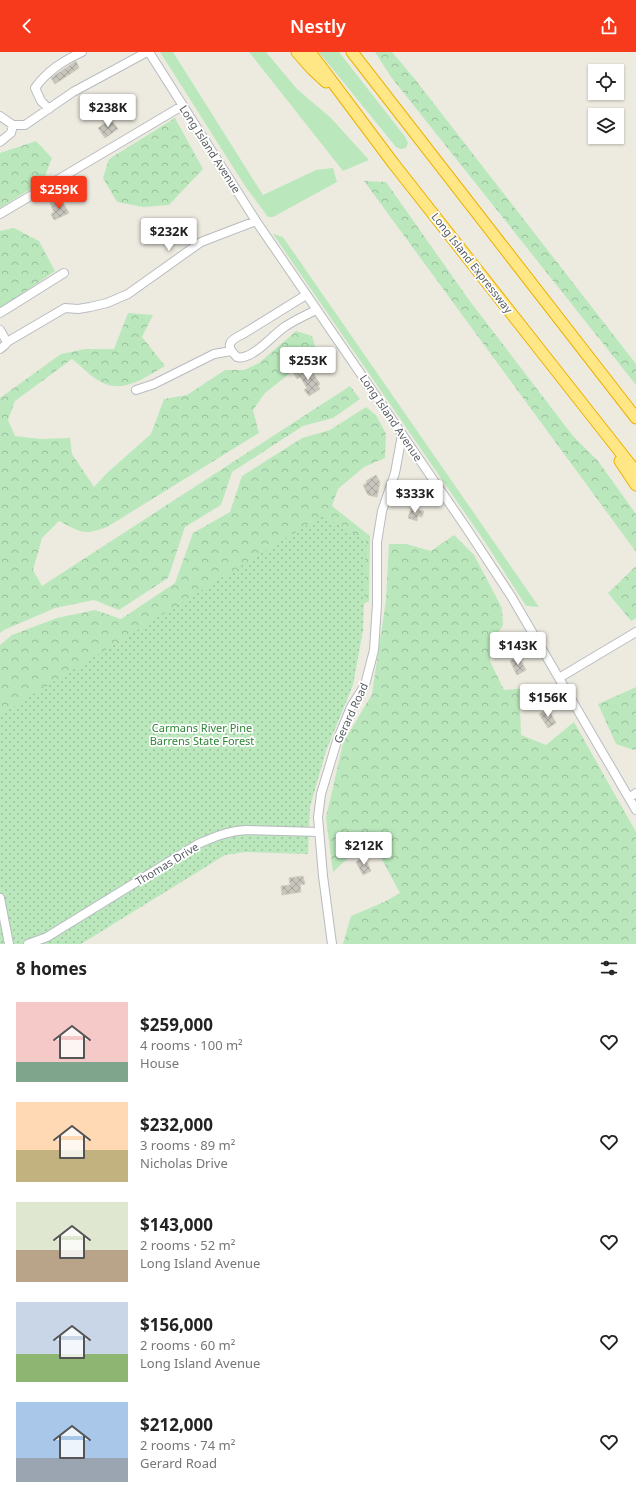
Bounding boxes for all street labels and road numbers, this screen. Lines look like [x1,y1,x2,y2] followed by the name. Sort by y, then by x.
[176,102,244,196] street label: Long Island Avenue
[428,209,517,316] street label: Long Island Expressway
[357,371,426,464] street label: Long Island Avenue
[330,680,371,745] street label: Gerard Road
[132,839,201,888] street label: Thomas Drive

